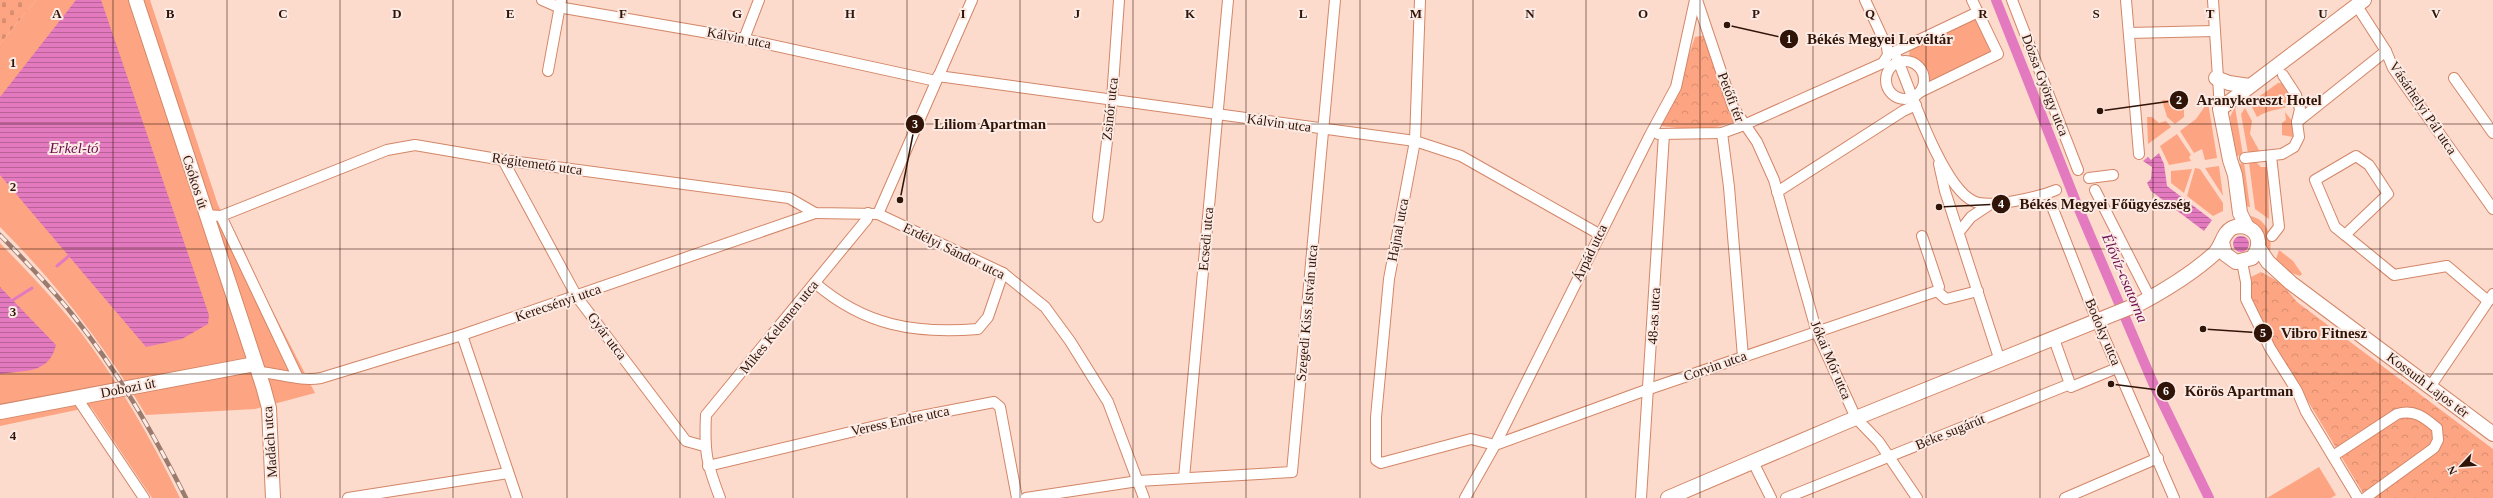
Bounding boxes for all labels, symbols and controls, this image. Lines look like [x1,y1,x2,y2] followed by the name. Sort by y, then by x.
[52,6,62,21] text: A
[166,6,175,21] text: B
[278,6,288,21] text: C
[392,6,402,21] text: D
[506,6,514,21] text: E
[619,6,627,21] text: F
[732,6,742,21] text: G
[845,6,855,21] text: H
[960,6,966,21] text: I
[1074,6,1081,21] text: J
[1185,6,1196,21] text: K
[1299,6,1308,21] text: L
[1410,6,1422,21] text: M
[1525,6,1535,21] text: N
[1638,6,1648,21] text: O
[1752,6,1760,21] text: P
[1865,6,1875,21] text: Q
[1978,6,1988,21] text: R
[2092,6,2100,21] text: S
[2206,6,2215,21] text: T
[2318,6,2328,21] text: U
[2431,6,2441,21] text: V
[706,24,773,52] street label: Kálvin utca
[1779,26,1961,53] callout: Békés Megyei Levéltár
[1807,31,1953,47] text: Békés Megyei Levéltár
[1786,32,1792,46] text: 1
[2019,32,2072,139] street label: Dózsa György utca
[10,55,16,70] text: 1
[2386,59,2460,158] street label: Vásárhelyi Pál utca
[1715,70,1747,124] street label: Petőfi tér
[1099,76,1121,141] street label: Zsinór utca
[2169,86,2330,113] callout: Aranykereszt Hotel
[2196,92,2322,108] text: Aranykereszt Hotel
[2176,93,2182,107] text: 2
[905,110,1054,137] callout: Liliom Apartman
[1246,111,1313,135] street label: Kálvin utca
[934,116,1047,132] text: Liliom Apartman
[912,117,918,131] text: 3
[48,140,99,156] water label: Erkel-tó
[491,150,584,178] street label: Régitemető utca
[179,153,211,211] street label: Csókos út
[10,179,16,194] text: 2
[1991,190,2198,217] callout: Békés Megyei Főügyészség
[1385,196,1412,263] street label: Hajnal utca
[2020,196,2191,212] text: Békés Megyei Főügyészség
[1998,197,2004,211] text: 4
[1196,206,1216,272] street label: Ecsedi utca
[901,220,1008,282] street label: Erdélyi Sándor utca
[1569,221,1611,284] street label: Árpád utca
[2099,230,2151,325] water label: Élővíz-csatorna
[1294,243,1321,382] street label: Szegedi Kiss István utca
[737,277,822,377] street label: Mikes Kelemen utca
[513,281,604,325] street label: Kerecsényi utca
[1645,286,1663,345] street label: 48-as utca
[2082,296,2124,368] street label: Bodoky utca
[10,304,17,319] text: 3
[585,310,630,363] street label: Gyár utca
[1808,318,1855,402] street label: Jókai Mór utca
[2253,320,2375,347] callout: Vibro Fitnesz
[2281,325,2367,341] text: Vibro Fitnesz
[2260,326,2266,340] text: 5
[1681,348,1749,384] street label: Corvin utca
[2384,349,2472,421] street label: Kossuth Lajos tér
[99,375,157,401] street label: Dobozi út
[2156,377,2301,404] callout: Körös Apartman
[2185,383,2294,399] text: Körös Apartman
[2163,384,2169,398] text: 6
[849,403,951,439] street label: Veress Endre utca
[260,405,280,478] street label: Madách utca
[1913,411,1987,453] street label: Béke sugárút
[10,428,17,443] text: 4
[2441,446,2481,486] north arrow
[2445,464,2459,477] text: N

